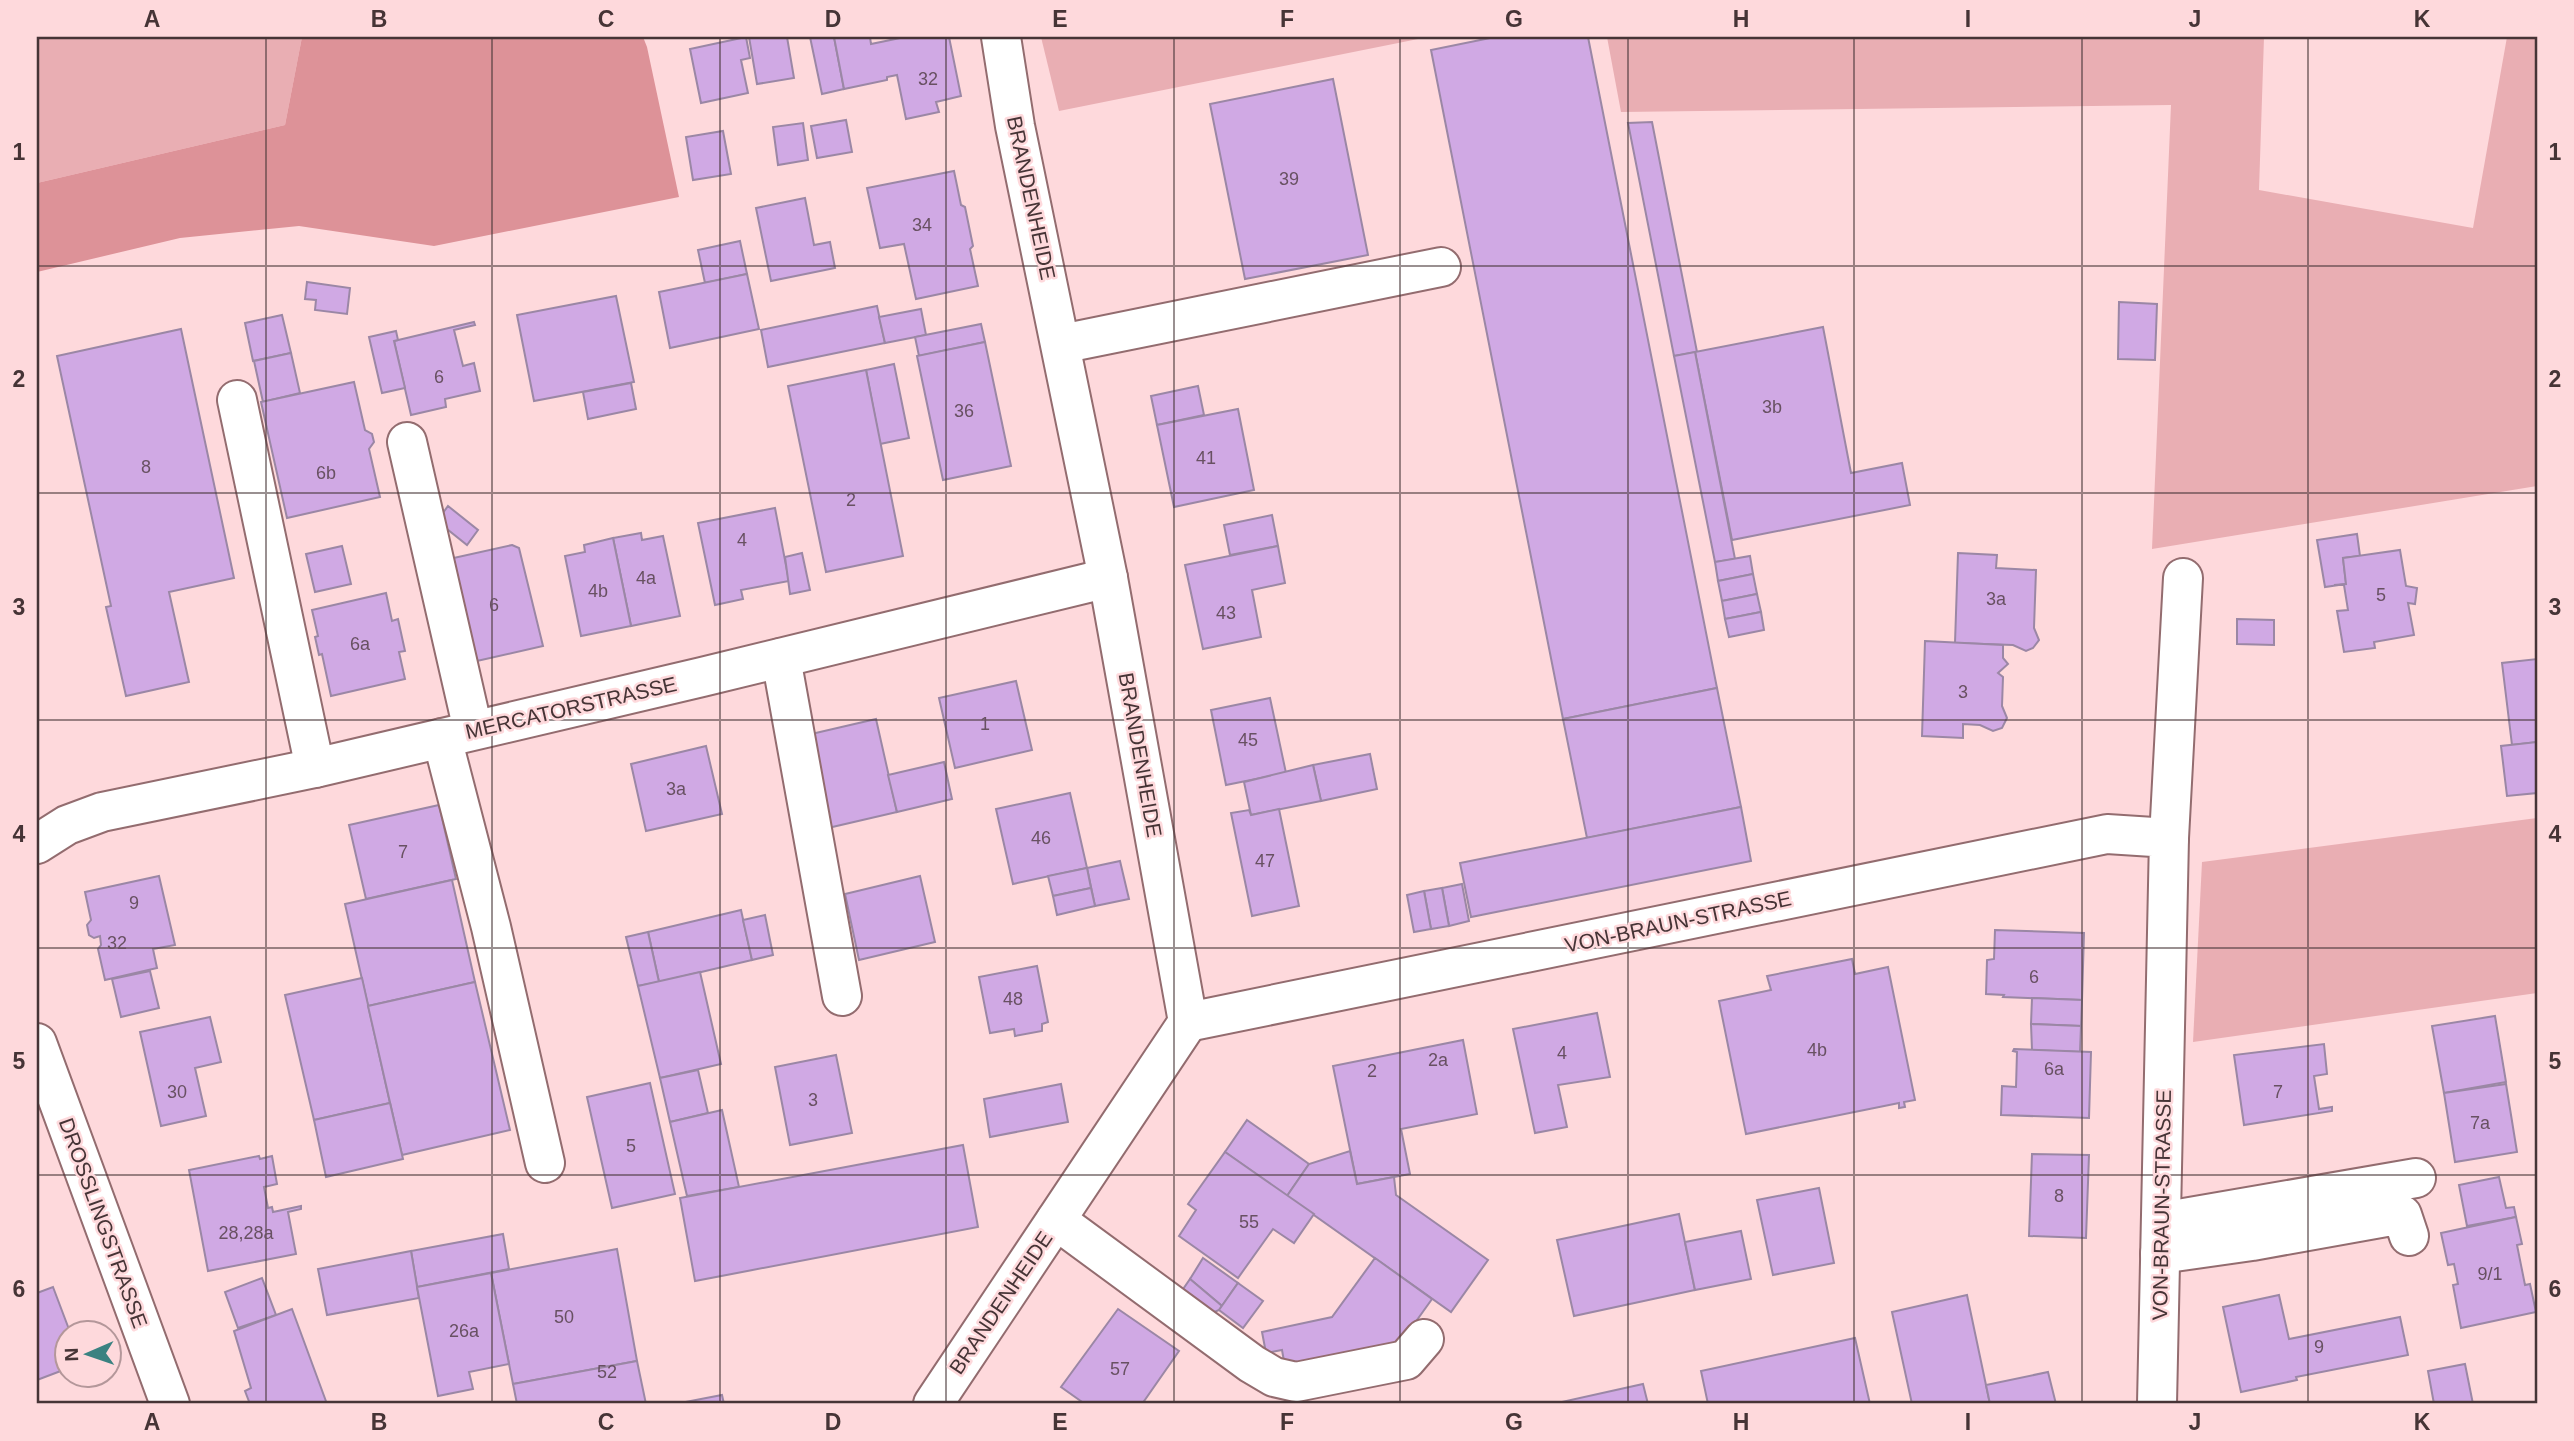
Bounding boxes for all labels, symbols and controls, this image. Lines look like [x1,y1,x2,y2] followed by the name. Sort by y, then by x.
[144,6,160,32] text: A
[371,6,387,32] text: B
[598,6,614,32] text: C
[825,6,841,32] text: D
[1052,6,1068,32] text: E
[1280,6,1294,32] text: F
[1505,6,1523,32] text: G
[1733,6,1749,32] text: H
[1965,6,1971,32] text: I
[2189,6,2201,32] text: J
[2414,6,2431,32] text: K
[918,69,938,89] house number: 32
[1003,114,1060,282] street label: BRANDENHEIDE
[13,139,26,165] text: 1
[2549,139,2562,165] text: 1
[1279,169,1299,189] house number: 39
[912,215,932,235] house number: 34
[13,366,25,392] text: 2
[2549,366,2561,392] text: 2
[434,367,444,387] house number: 6
[1762,397,1782,417] house number: 3b
[954,401,974,421] house number: 36
[1196,448,1216,468] house number: 41
[141,457,151,477] house number: 8
[316,463,336,483] house number: 6b
[846,490,856,510] house number: 2
[737,530,747,550] house number: 4
[636,568,657,588] house number: 4a
[588,581,608,601] house number: 4b
[2376,585,2386,605] house number: 5
[1986,589,2007,609] house number: 3a
[13,594,25,620] text: 3
[2549,594,2561,620] text: 3
[489,595,499,615] house number: 6
[1216,603,1236,623] house number: 43
[350,634,371,654] house number: 6a
[1115,671,1166,839] street label: BRANDENHEIDE
[463,672,679,743] street label: MERCATORSTRASSE
[1958,682,1968,702] house number: 3
[980,714,990,734] house number: 1
[1238,730,1258,750] house number: 45
[666,779,687,799] house number: 3a
[13,821,26,847] text: 4
[2549,821,2562,847] text: 4
[1031,828,1051,848] house number: 46
[398,842,408,862] house number: 7
[1255,851,1275,871] house number: 47
[1563,886,1793,957] street label: VON-BRAUN-STRASSE
[129,893,139,913] house number: 9
[107,933,127,953] house number: 32
[2029,967,2039,987] house number: 6
[1003,989,1023,1009] house number: 48
[1807,1040,1827,1060] house number: 4b
[1557,1043,1567,1063] house number: 4
[13,1048,26,1074] text: 5
[2549,1048,2562,1074] text: 5
[1428,1050,1449,1070] house number: 2a
[2044,1059,2065,1079] house number: 6a
[1367,1061,1377,1081] house number: 2
[167,1082,187,1102] house number: 30
[2273,1082,2283,1102] house number: 7
[2148,1089,2175,1321] street label: VON-BRAUN-STRASSE
[808,1090,818,1110] house number: 3
[2470,1113,2491,1133] house number: 7a
[55,1115,152,1331] street label: DROSSLINGSTRASSE
[626,1136,636,1156] house number: 5
[2054,1186,2064,1206] house number: 8
[1239,1212,1259,1232] house number: 55
[218,1223,275,1243] house number: 28,28a
[944,1227,1057,1378] street label: BRANDENHEIDE
[2477,1264,2503,1284] house number: 9/1
[13,1276,25,1302] text: 6
[2549,1276,2561,1302] text: 6
[554,1307,574,1327] house number: 50
[52,1318,122,1388] north arrow
[449,1321,480,1341] house number: 26a
[2314,1337,2324,1357] house number: 9
[61,1347,82,1362] text: N
[1110,1359,1130,1379] house number: 57
[597,1362,617,1382] house number: 52
[144,1409,160,1435] text: A
[371,1409,387,1435] text: B
[598,1409,614,1435] text: C
[825,1409,841,1435] text: D
[1052,1409,1068,1435] text: E
[1280,1409,1294,1435] text: F
[1505,1409,1523,1435] text: G
[1733,1409,1749,1435] text: H
[1965,1409,1971,1435] text: I
[2189,1409,2201,1435] text: J
[2414,1409,2431,1435] text: K

